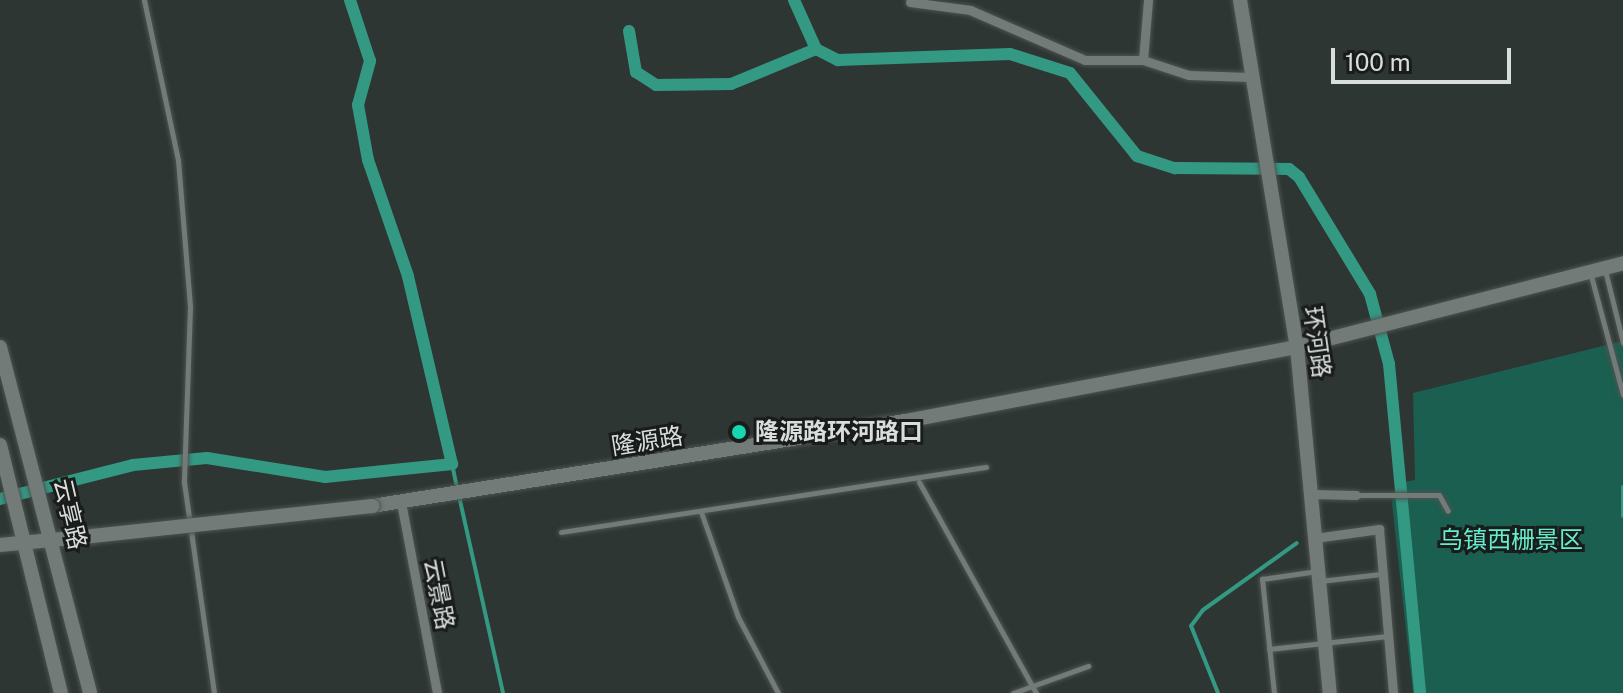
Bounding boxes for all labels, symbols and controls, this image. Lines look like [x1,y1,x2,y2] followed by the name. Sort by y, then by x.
[1335,32,1515,82] scale bar
[1345,48,1411,76] text: 100 m
[1298,304,1336,380] street label: 环河路
[755,418,923,446] place label: 隆源路环河路口
[609,421,685,461] street label: 隆源路
[730,423,748,441] marker: 隆源路环河路口
[48,476,92,552] street label: 云享路
[1439,526,1583,554] park label: 乌镇西栅景区
[418,556,460,632] street label: 云景路

